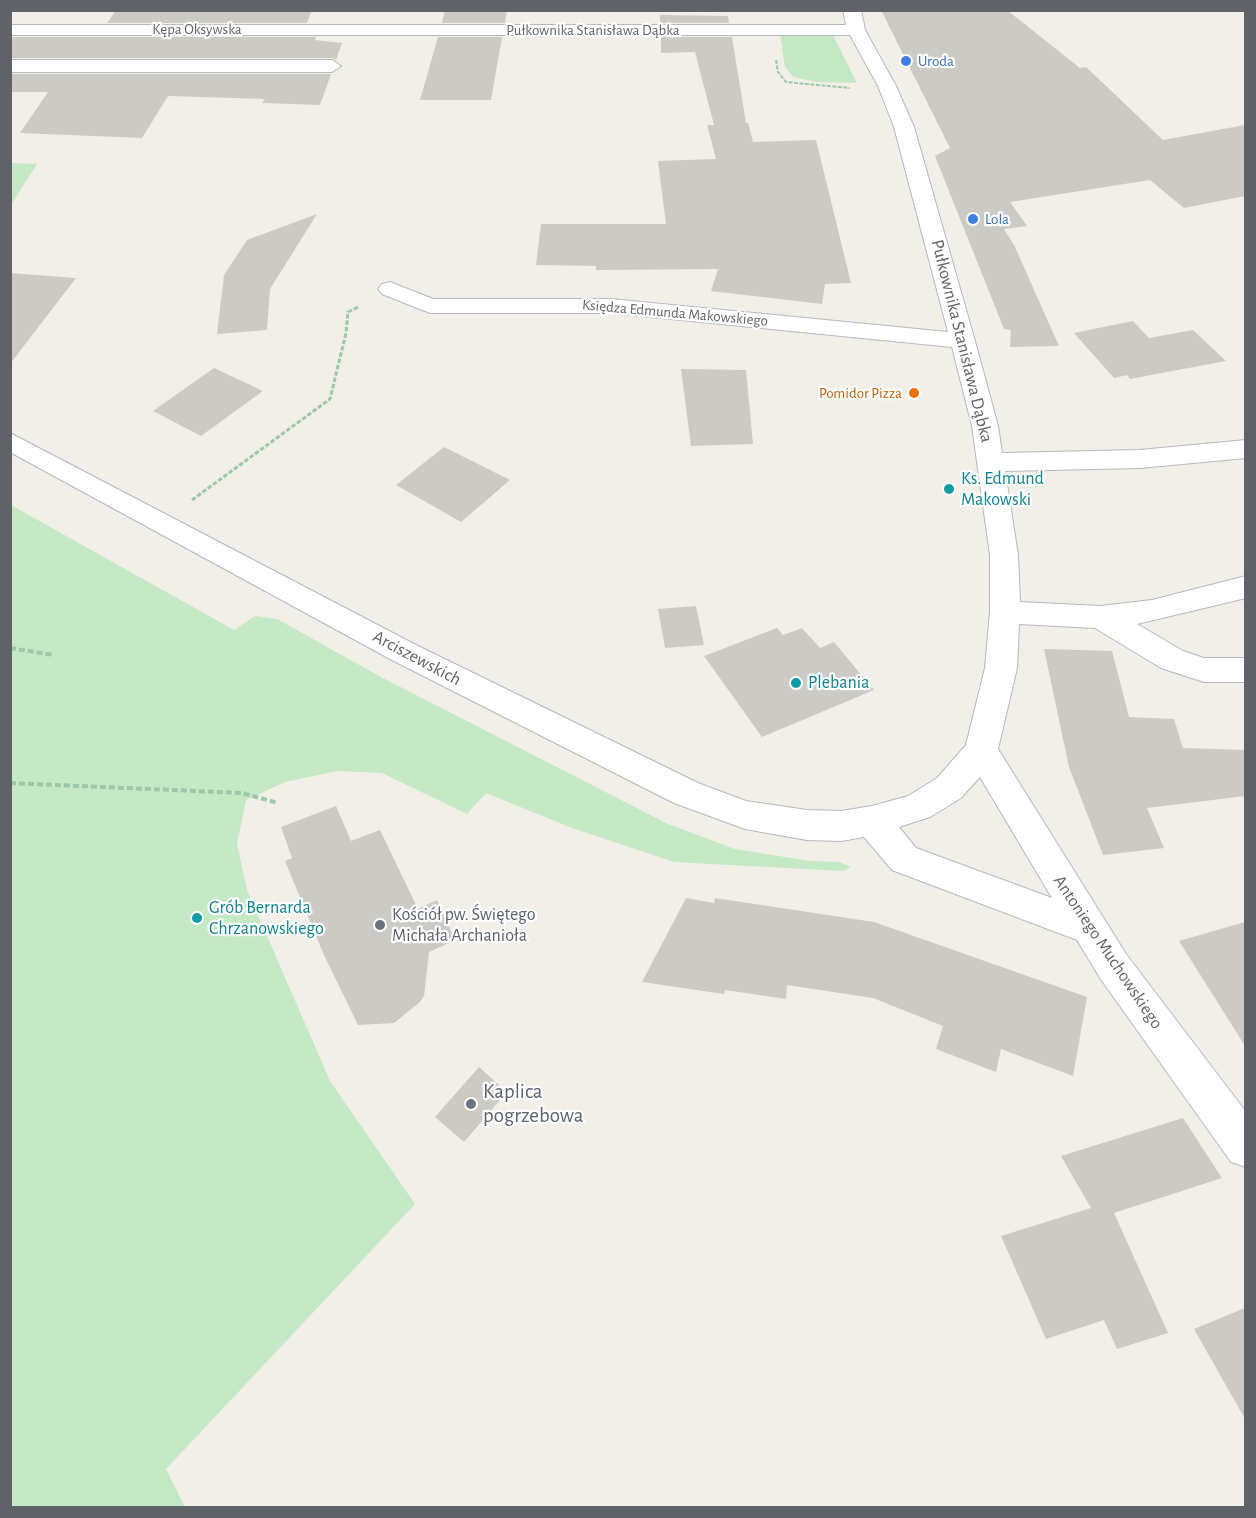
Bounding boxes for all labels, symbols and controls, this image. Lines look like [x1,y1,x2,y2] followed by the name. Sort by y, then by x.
[152,20,242,38] street label: Kępa Oksywska
[506,21,680,39] street label: Pułkownika Stanisława Dąbka
[918,52,954,70] place label: Uroda
[899,54,913,68] marker: Uroda
[985,210,1009,228] place label: Lola
[966,212,980,226] marker: Lola
[926,237,998,445] street label: Pułkownika Stanisława Dąbka
[581,296,769,330] street label: Księdza Edmunda Makowskiego
[819,384,902,402] place label: Pomidor Pizza
[907,386,921,400] marker: Pomidor Pizza
[961,468,1044,510] place label: Ks. Edmund Makowski
[942,482,956,496] marker: Ks. Edmund Makowski
[369,626,465,690] street label: Arciszewskich
[808,672,869,694] place label: Plebania
[789,676,803,690] marker: Plebania
[1048,871,1168,1033] street label: Antoniego Muchowskiego
[209,897,324,940] place label: Grób Bernarda Chrzanowskiego
[392,904,536,946] place label: Kościół pw. Świętego Michała Archanioła
[190,911,204,925] marker: Grób Bernarda Chrzanowskiego
[373,918,387,932] marker: Kościół pw. Świętego Michała Archanioła
[483,1079,583,1129] place label: Kaplica pogrzebowa
[464,1097,478,1111] marker: Kaplica pogrzebowa

